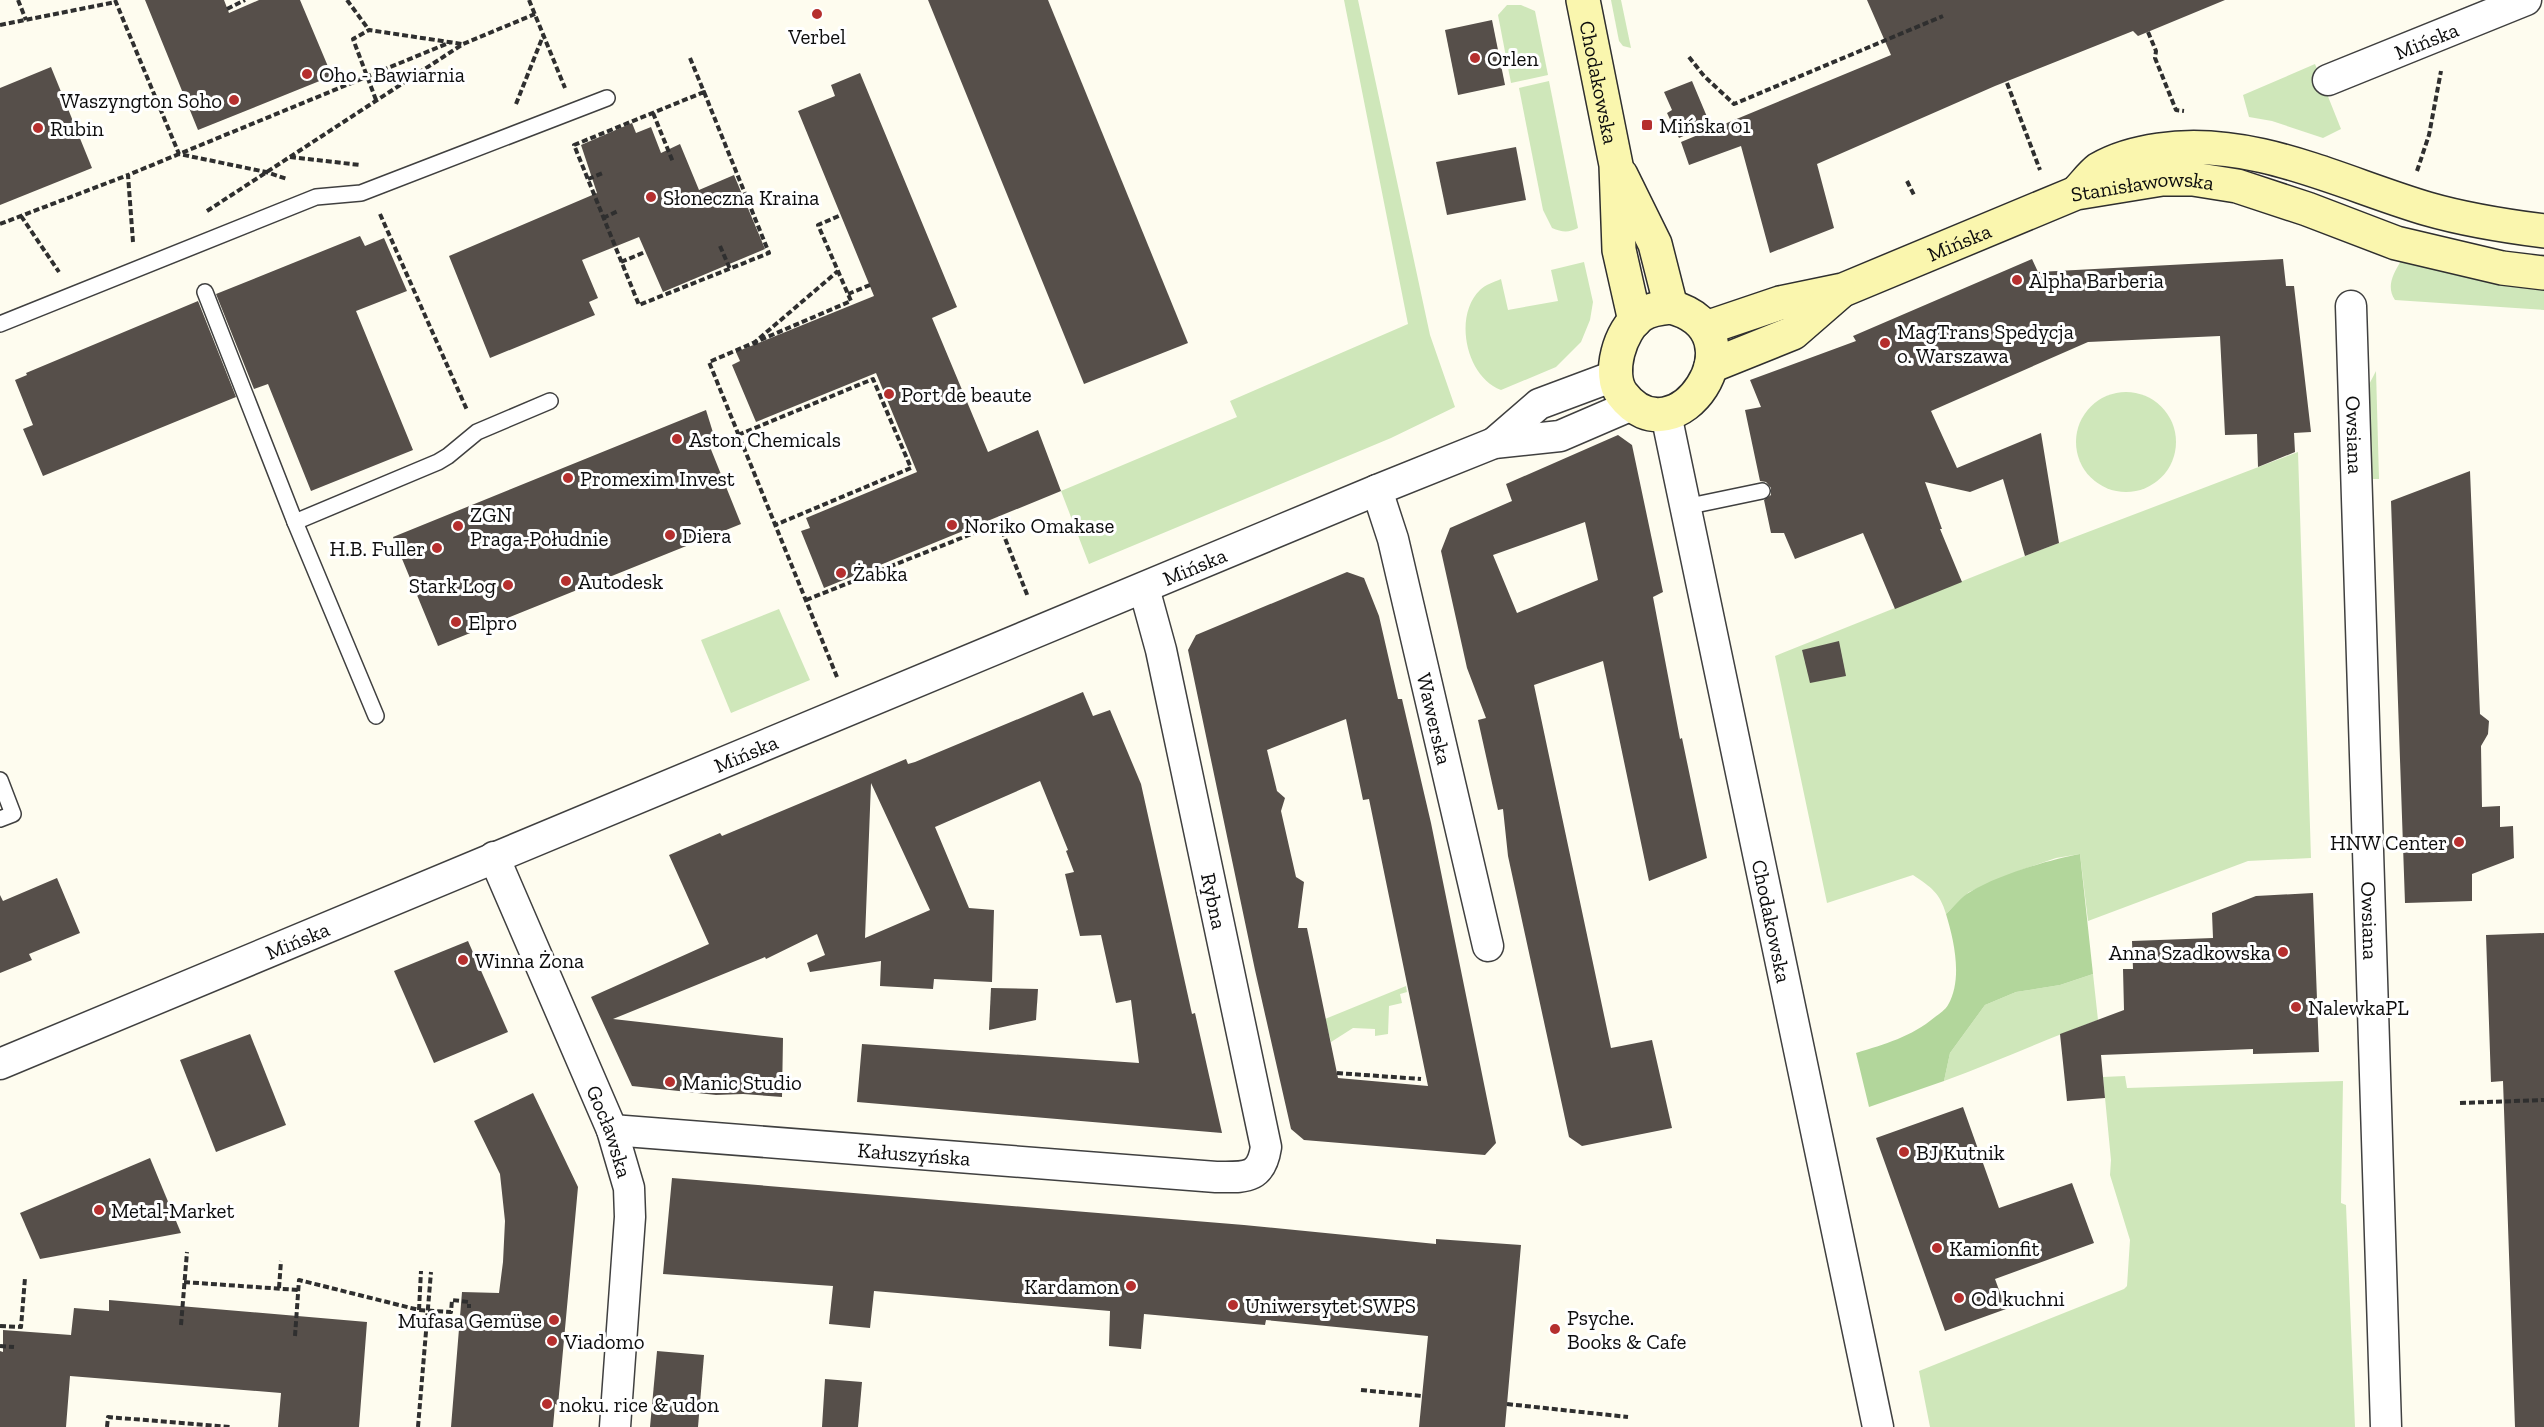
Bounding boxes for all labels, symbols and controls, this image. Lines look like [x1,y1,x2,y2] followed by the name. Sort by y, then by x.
[810,7,824,21] marker: Verbel
[2391,16,2462,64] street label: Mińska
[1575,19,1624,146] street label: Chodakowska
[787,24,846,49] place label: Verbel
[1487,46,1538,71] place label: Orlen
[1468,51,1482,65] marker: Orlen
[319,62,465,87] place label: Oho - Bawiarnia
[300,67,314,81] marker: Oho - Bawiarnia
[60,88,222,113] place label: Waszyngton Soho
[227,93,241,107] marker: Waszyngton Soho
[1659,113,1751,138] place label: Mińska 01
[50,116,104,141] place label: Rubin
[1640,118,1654,132] marker: Mińska 01
[31,121,45,135] marker: Rubin
[2069,167,2216,206] street label: Stanisławowska
[663,185,820,210] place label: Słoneczna Kraina
[644,190,658,204] marker: Słoneczna Kraina
[1923,217,1995,266] street label: Mińska
[2029,268,2164,293] place label: Alpha Barberia
[2010,273,2024,287] marker: Alpha Barberia
[1897,319,2074,368] place label: MagTrans Spedycja o. Warszawa
[1878,336,1892,350] marker: MagTrans Spedycja o. Warszawa
[901,382,1032,407] place label: Port de beaute
[882,387,896,401] marker: Port de beaute
[2341,395,2369,475] street label: Owsiana
[689,427,841,452] place label: Aston Chemicals
[670,432,684,446] marker: Aston Chemicals
[580,466,735,491] place label: Promexim Invest
[561,471,575,485] marker: Promexim Invest
[470,502,608,551] place label: ZGN Praga-Południe
[964,513,1114,538] place label: Noriko Omakase
[945,518,959,532] marker: Noriko Omakase
[451,519,465,533] marker: ZGN Praga-Południe
[682,523,732,548] place label: Diera
[663,528,677,542] marker: Diera
[329,536,425,561] place label: H.B. Fuller
[430,541,444,555] marker: H.B. Fuller
[1159,542,1230,591] street label: Mińska
[853,561,908,586] place label: Żabka
[834,566,848,580] marker: Żabka
[578,569,663,594] place label: Autodesk
[409,573,496,598] place label: Stark Log
[559,574,573,588] marker: Autodesk
[501,578,515,592] marker: Stark Log
[468,610,517,635] place label: Elpro
[449,615,463,629] marker: Elpro
[1412,670,1458,767] street label: Wawerska
[710,729,781,777] street label: Mińska
[2330,830,2447,855] place label: HNW Center
[2452,835,2466,849] marker: HNW Center
[1747,857,1797,985] street label: Chodakowska
[1196,871,1232,931] street label: Rybna
[2356,881,2384,960] street label: Owsiana
[262,916,333,964] street label: Mińska
[2109,940,2271,965] place label: Anna Szadkowska
[2276,945,2290,959] marker: Anna Szadkowska
[475,948,584,973] place label: Winna Żona
[456,953,470,967] marker: Winna Żona
[2308,995,2409,1020] place label: NalewkaPL
[2289,1000,2303,1014] marker: NalewkaPL
[682,1070,802,1095] place label: Manic Studio
[663,1075,677,1089] marker: Manic Studio
[582,1081,638,1180] street label: Gocławska
[857,1137,971,1170] street label: Kałuszyńska
[1916,1140,2005,1165] place label: BJ Kutnik
[1897,1145,1911,1159] marker: BJ Kutnik
[111,1198,234,1223] place label: Metal-Market
[92,1203,106,1217] marker: Metal-Market
[1949,1236,2039,1261] place label: Kamionfit
[1930,1241,1944,1255] marker: Kamionfit
[1024,1274,1119,1299] place label: Kardamon
[1124,1279,1138,1293] marker: Kardamon
[1971,1286,2065,1311] place label: Od kuchni
[1952,1291,1966,1305] marker: Od kuchni
[1245,1293,1416,1318] place label: Uniwersytet SWPS
[1226,1298,1240,1312] marker: Uniwersytet SWPS
[1567,1305,1686,1354] place label: Psyche. Books & Cafe
[398,1308,542,1333] place label: Mufasa Gemüse
[547,1313,561,1327] marker: Mufasa Gemüse
[1548,1322,1562,1336] marker: Psyche. Books & Cafe
[563,1329,644,1354] place label: Viadomo
[545,1334,559,1348] marker: Viadomo
[559,1392,719,1417] place label: noku. rice & udon
[540,1397,554,1411] marker: noku. rice & udon

